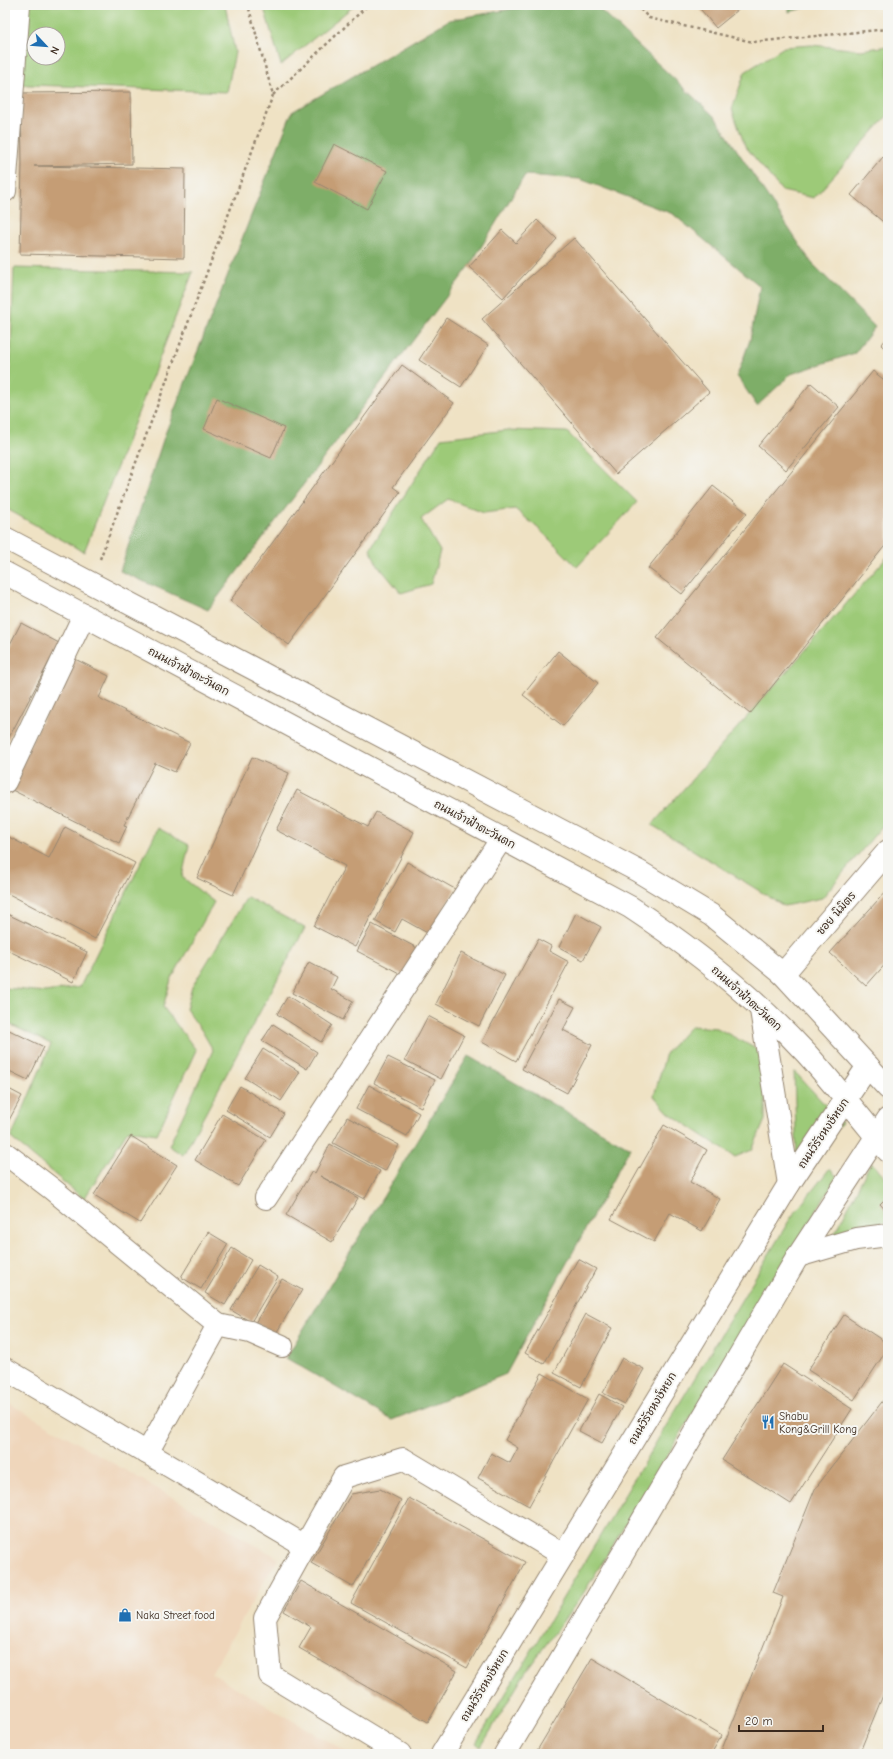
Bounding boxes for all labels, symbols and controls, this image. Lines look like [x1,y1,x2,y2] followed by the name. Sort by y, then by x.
[26,26,66,66] north arrow
[47,44,62,56] text: N
[146,643,233,698] street label: ถนนเจ้าฟ้าตะวันตก
[432,796,519,851] street label: ถนนเจ้าฟ้าตะวันตก
[813,888,859,938] street label: ซอย นิมิตร
[709,962,786,1033] street label: ถนนเจ้าฟ้าตะวันตก
[793,1095,852,1171] street label: ถนนวิรัชหงษ์หยก
[624,1369,679,1447] street label: ถนนวิรัชหงษ์หยก
[779,1410,857,1436] place label: Shabu Kong&Grill Kong
[760,1414,776,1430] restaurant icon: Shabu Kong&Grill Kong
[117,1607,133,1623] shop icon: Naka Street food
[136,1609,215,1622] place label: Naka Street food
[456,1646,511,1724] street label: ถนนวิรัชหงษ์หยก
[739,1707,823,1733] scale bar
[745,1714,773,1728] text: 20 m

